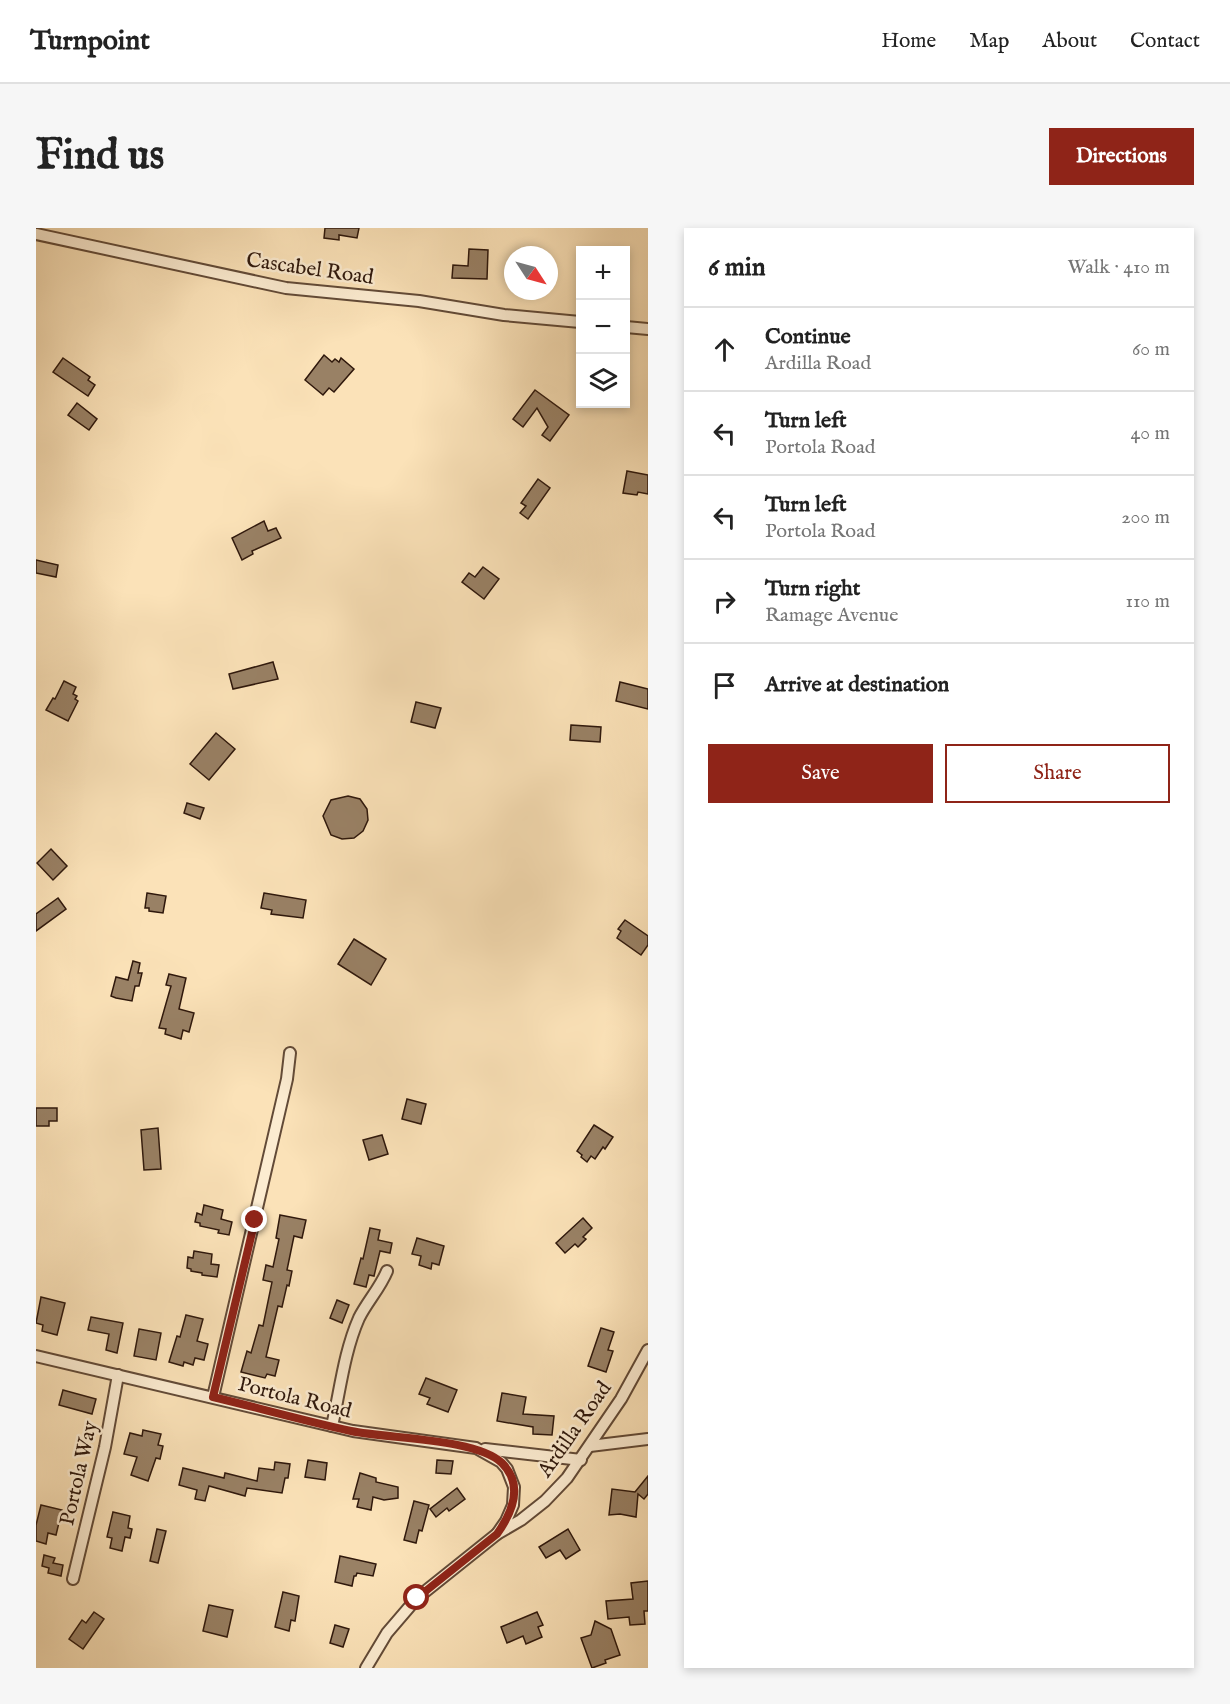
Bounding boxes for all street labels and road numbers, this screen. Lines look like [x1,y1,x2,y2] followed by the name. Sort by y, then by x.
[244,247,376,292] street label: Cascabel Road
[235,1371,355,1426] street label: Portola Road
[532,1376,619,1484] street label: Ardilla Road
[54,1418,105,1528] street label: Portola Way

